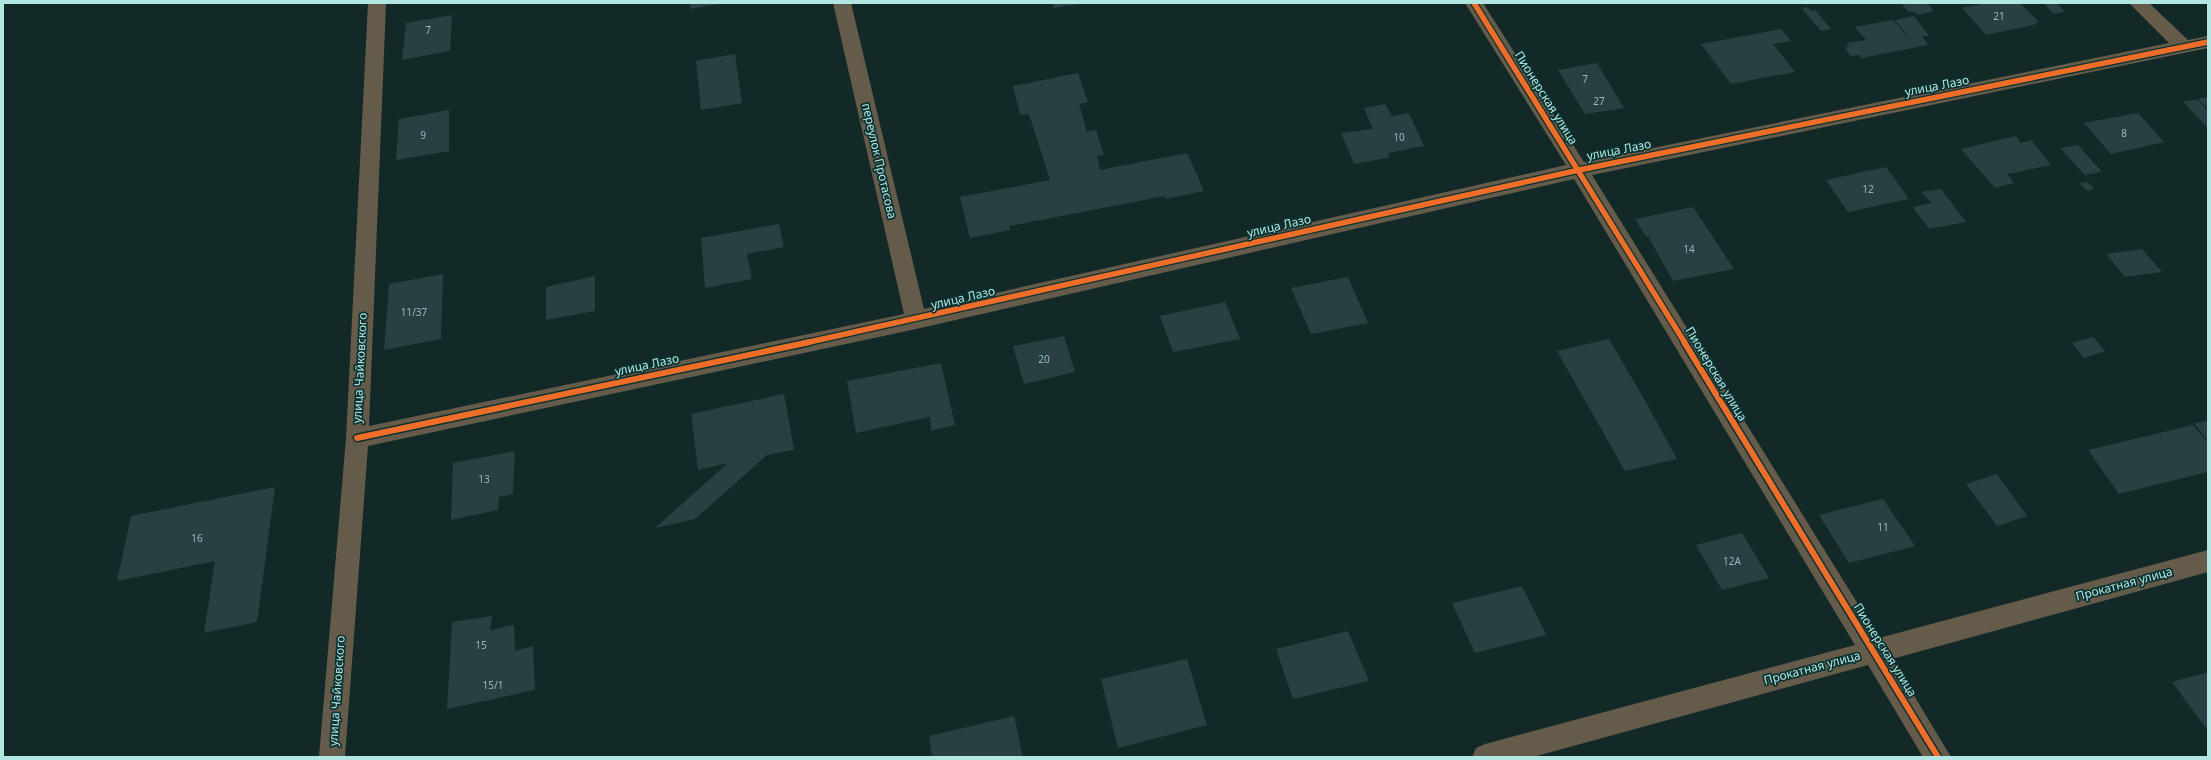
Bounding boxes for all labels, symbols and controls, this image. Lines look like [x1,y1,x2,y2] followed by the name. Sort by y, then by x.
[1993,9,2005,23] house number: 21
[425,23,431,37] house number: 7
[1511,48,1582,148] street label: Пионерская улица
[1903,71,1971,100] street label: улица Лазо
[1582,72,1588,86] house number: 7
[1593,94,1605,108] house number: 27
[858,101,901,220] street label: переулок Протасова
[2121,126,2127,140] house number: 8
[420,128,426,142] house number: 9
[1393,130,1405,144] house number: 10
[1585,135,1653,164] street label: улица Лазо
[1862,182,1874,196] house number: 12
[1245,210,1313,241] street label: улица Лазо
[1683,242,1695,256] house number: 14
[929,282,997,313] street label: улица Лазо
[401,305,428,319] house number: 11/37
[348,312,371,424] street label: улица Чайковского
[1681,323,1751,424] street label: Пионерская улица
[613,349,681,380] street label: улица Лазо
[1038,352,1050,366] house number: 20
[478,472,490,486] house number: 13
[1877,520,1889,534] house number: 11
[191,531,203,545] house number: 16
[1723,554,1742,568] house number: 12А
[2074,562,2174,605] street label: Прокатная улица
[1850,600,1921,700] street label: Пионерская улица
[324,635,349,747] street label: улица Чайковского
[475,638,487,652] house number: 15
[1762,646,1862,689] street label: Прокатная улица
[483,678,503,692] house number: 15/1

